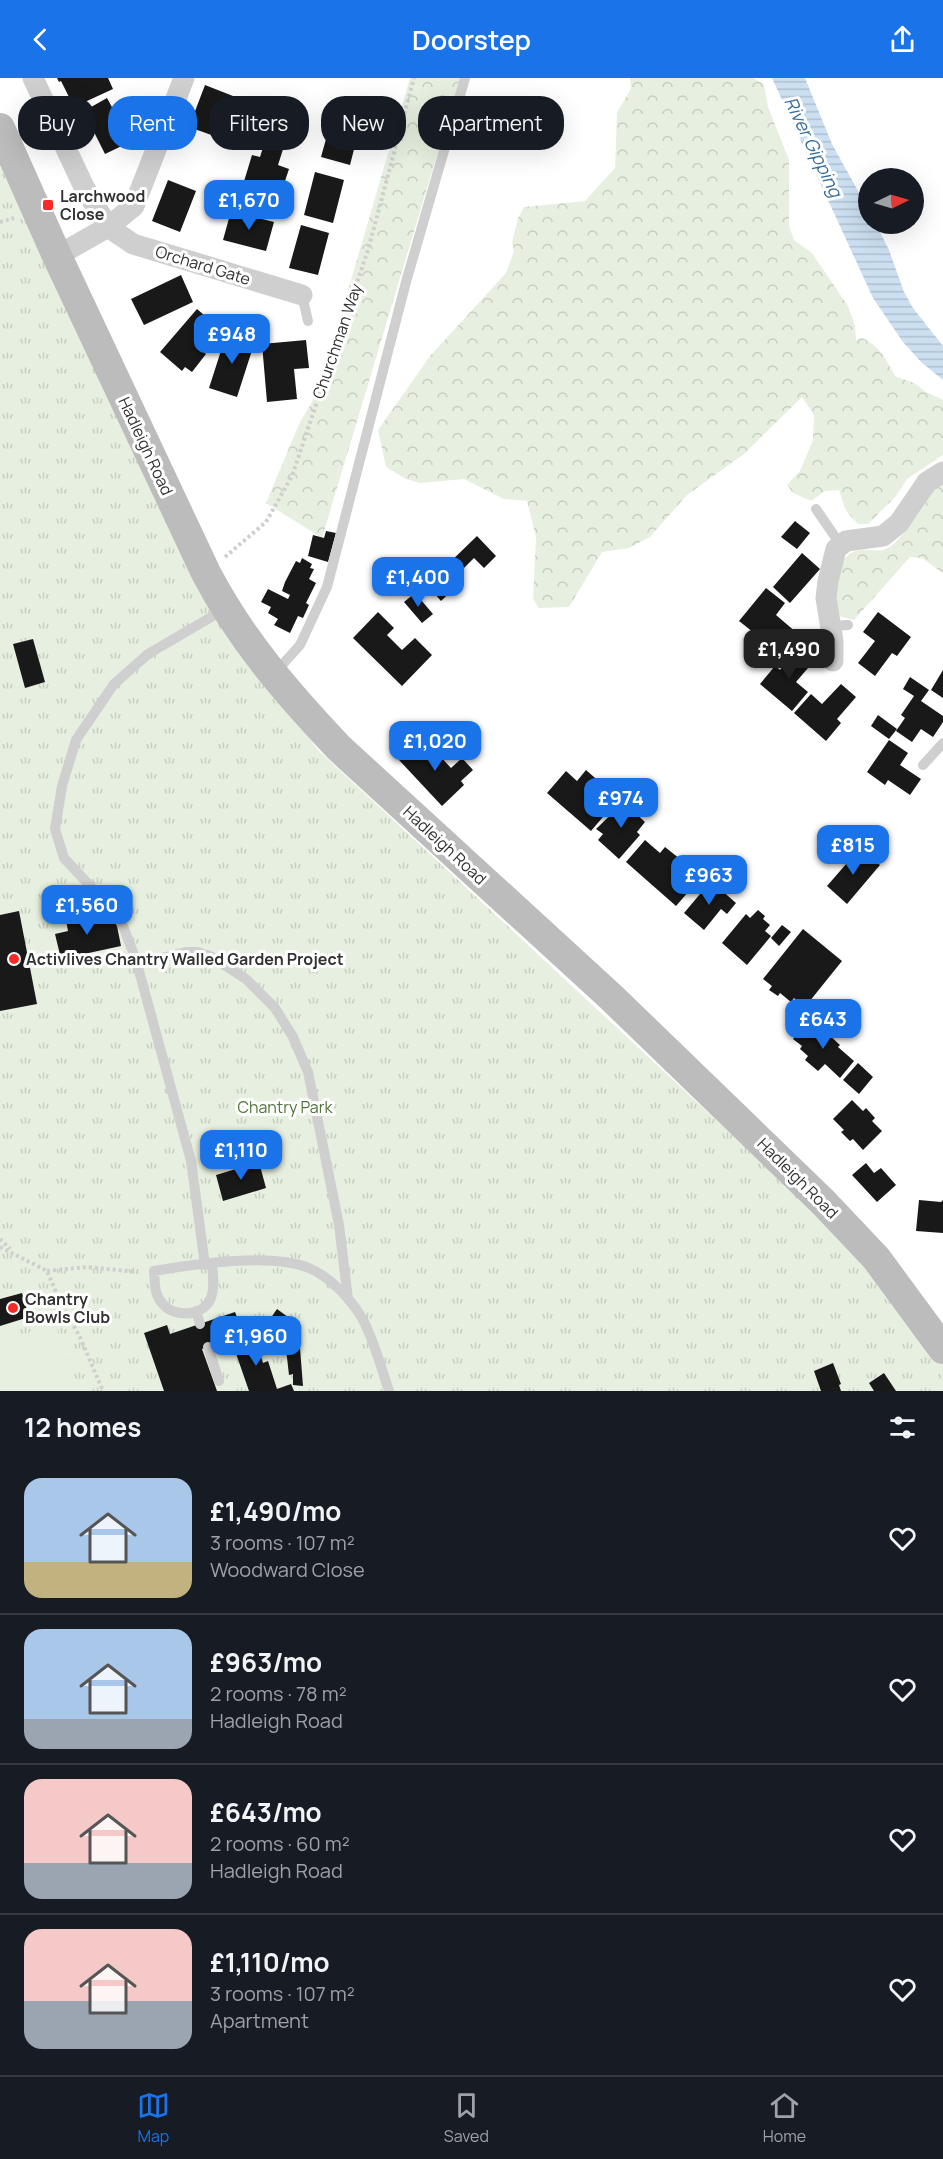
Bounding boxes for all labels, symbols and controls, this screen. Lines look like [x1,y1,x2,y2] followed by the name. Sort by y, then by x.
[412,21,531,58] text: Doorstep
[24,23,57,56] icon: back
[886,23,919,56] icon: share
[779,92,849,202] water label: River Gipping
[18,96,96,150] chip: Buy
[108,96,197,150] chip: Rent
[209,96,309,150] chip: Filters
[321,96,406,150] chip: New
[418,96,564,150] chip: Apartment
[858,168,924,234] north arrow
[858,168,924,234] map controls
[200,180,298,231] pin: £1,670
[60,185,145,225] place label: Larchwood Close
[218,186,280,213] text: £1,670
[41,198,55,212] marker: Larchwood Close
[153,240,253,290] street label: Orchard Gate
[307,280,367,402] street label: Churchman Way
[196,314,268,365] pin: £948
[208,320,256,347] text: £948
[114,393,178,499] street label: Hadleigh Road
[369,557,467,608] pin: £1,400
[386,563,450,590] text: £1,400
[740,629,838,680] pin: £1,490
[758,635,820,662] text: £1,490
[386,721,484,772] pin: £1,020
[403,727,467,754] text: £1,020
[585,778,657,829] pin: £974
[598,784,644,811] text: £974
[399,801,491,889] street label: Hadleigh Road
[817,825,889,876] pin: £815
[831,831,875,858] text: £815
[673,855,745,906] pin: £963
[685,861,733,888] text: £963
[38,885,136,936] pin: £1,560
[56,891,118,918] text: £1,560
[26,948,344,970] place label: Activlives Chantry Walled Garden Project
[7,952,21,966] marker: Activlives Chantry Walled Garden Project
[787,999,859,1050] pin: £643
[799,1005,847,1032] text: £643
[238,1096,334,1118] park label: Chantry Park
[192,1130,290,1181] pin: £1,110
[753,1133,843,1223] street label: Hadleigh Road
[214,1136,268,1163] text: £1,110
[25,1288,110,1328] place label: Chantry Bowls Club
[6,1301,20,1315] marker: Chantry Bowls Club
[207,1316,305,1367] pin: £1,960
[224,1322,288,1349] text: £1,960
[24,1409,141,1445] text: 12 homes
[886,1411,919,1444] icon: filters
[210,1493,341,1529] text: £1,490/mo
[72,1502,144,1574] icon: home
[886,1522,919,1555] icon: heart
[210,1529,355,1556] text: 3 rooms · 107 m²
[210,1556,365,1583] text: Woodward Close
[210,1644,322,1680] text: £963/mo
[72,1653,144,1725] icon: home
[886,1673,919,1706] icon: heart
[210,1680,347,1707] text: 2 rooms · 78 m²
[210,1707,343,1734] text: Hadleigh Road
[210,1794,322,1830] text: £643/mo
[72,1803,144,1875] icon: home
[886,1823,919,1856] icon: heart
[210,1830,350,1857] text: 2 rooms · 60 m²
[210,1857,343,1884] text: Hadleigh Road
[210,1944,330,1980] text: £1,110/mo
[72,1953,144,2025] icon: home
[886,1973,919,2006] icon: heart
[210,1980,355,2007] text: 3 rooms · 107 m²
[210,2007,309,2034] text: Apartment
[137,2089,170,2147] tab: Map
[444,2089,489,2147] tab: Saved
[763,2089,806,2147] tab: Home

